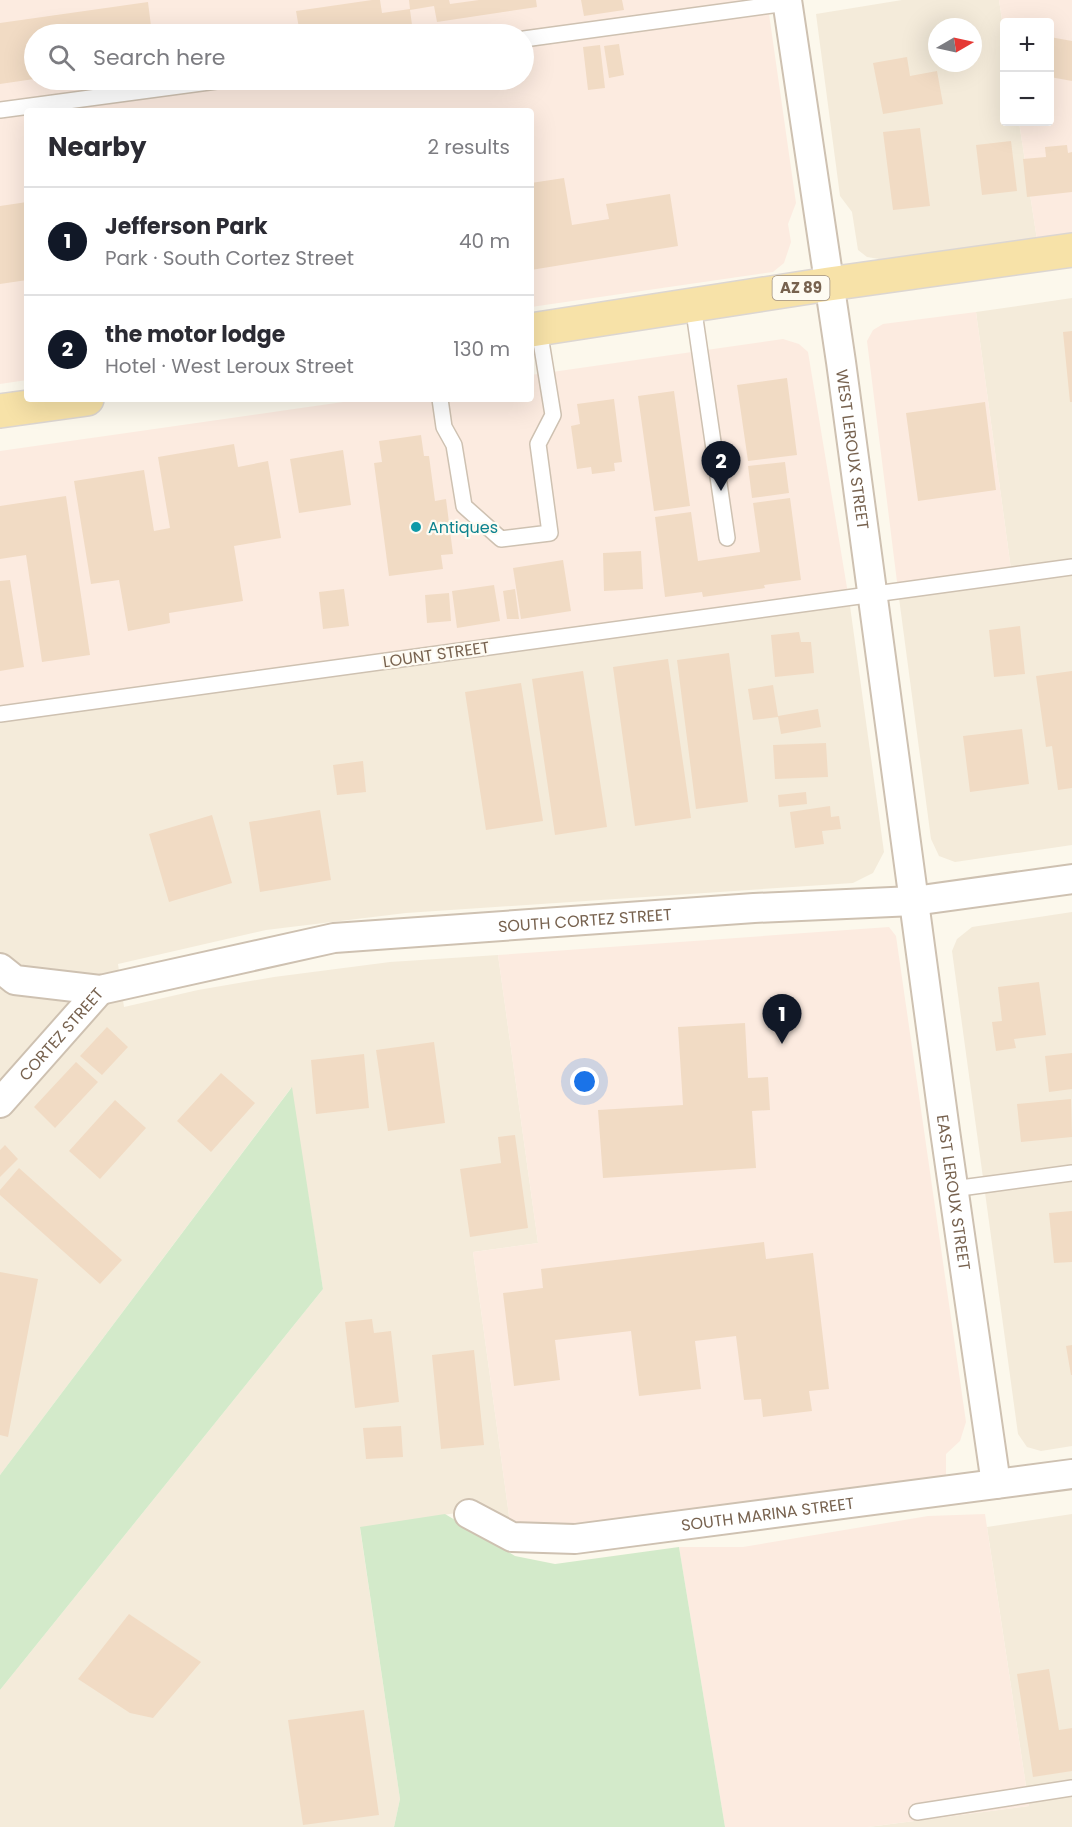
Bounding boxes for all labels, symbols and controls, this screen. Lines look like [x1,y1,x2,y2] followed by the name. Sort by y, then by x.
[928,18,982,72] north arrow
[1000,18,1054,126] map controls
[1000,18,1054,72] button: +
[24,24,534,90] search box
[45,41,78,74] icon: search
[93,42,226,73] text: Search here
[1000,72,1054,126] button: −
[48,129,146,165] text: Nearby
[427,133,510,161] text: 2 results
[105,211,268,242] text: Jefferson Park
[64,227,71,255] text: 1
[459,227,510,255] text: 40 m
[105,244,354,272] text: Park · South Cortez Street
[772,276,830,300] road number: AZ 89
[105,319,285,350] text: the motor lodge
[62,335,73,363] text: 2
[453,335,510,363] text: 130 m
[105,352,354,380] text: Hotel · West Leroux Street
[830,368,875,531] street label: WEST LEROUX STREET
[702,442,740,491] pin: 2
[428,516,498,539] place label: Antiques
[409,520,423,534] marker: Antiques
[381,636,491,673] street label: LOUNT STREET
[497,903,673,938] street label: SOUTH CORTEZ STREET
[14,983,109,1086] street label: CORTEZ STREET
[762,994,802,1044] pin: 1
[570,1067,599,1096] your location
[931,1113,976,1272] street label: EAST LEROUX STREET
[680,1492,856,1537] street label: SOUTH MARINA STREET

